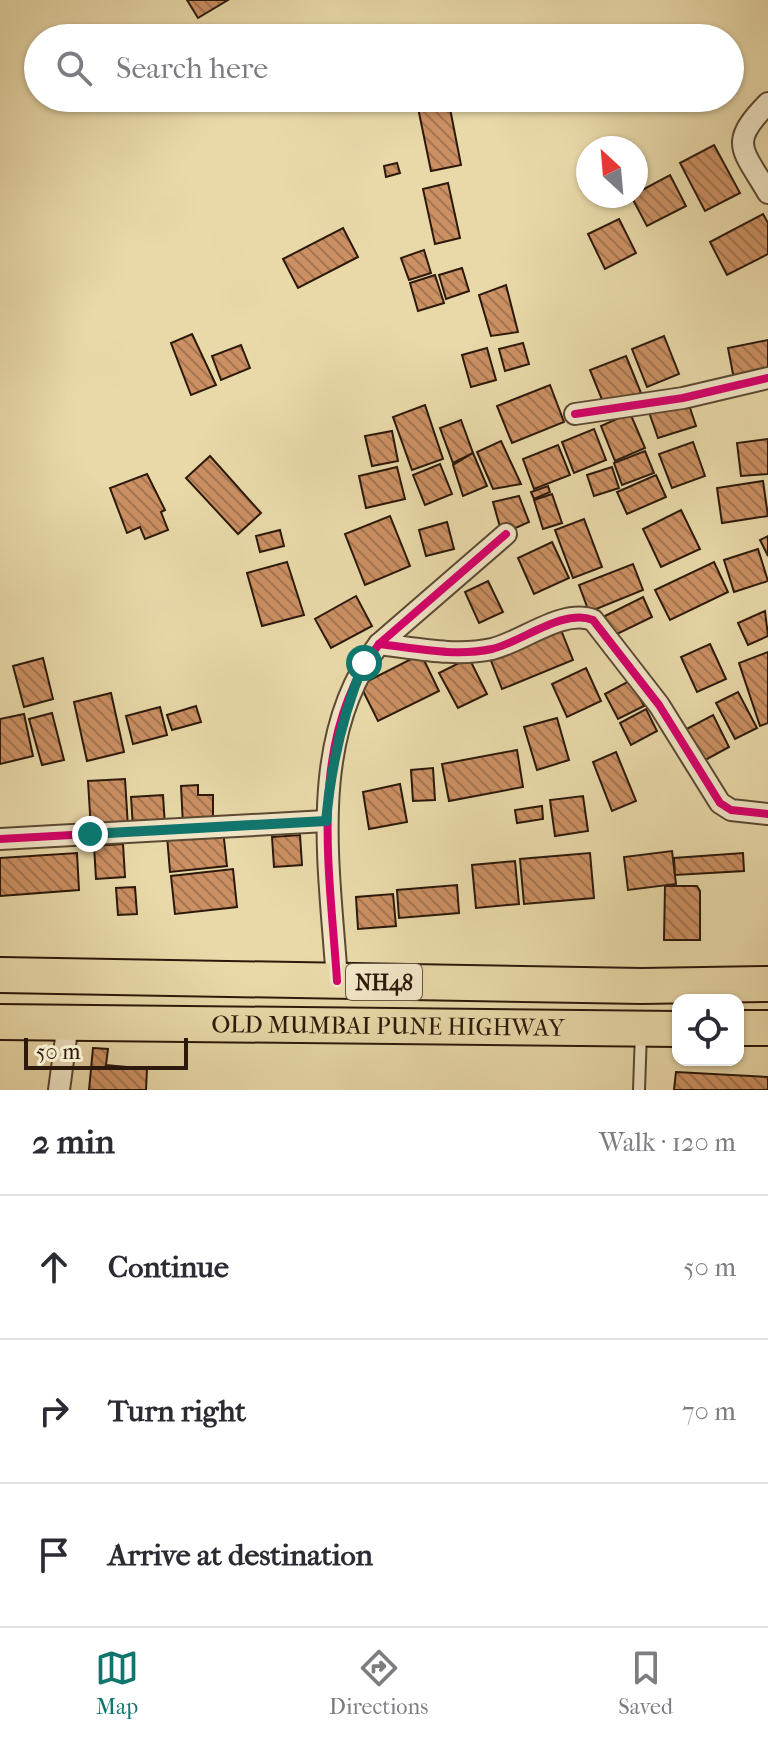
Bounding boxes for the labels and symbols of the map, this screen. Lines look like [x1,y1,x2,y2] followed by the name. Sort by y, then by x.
[576,136,648,208] north arrow
[346,645,382,681] route start
[72,816,108,852] route end
[346,964,422,1000] road number: NH48
[211,1010,565,1042] street label: OLD MUMBAI PUNE HIGHWAY
[24,1034,188,1070] scale bar

